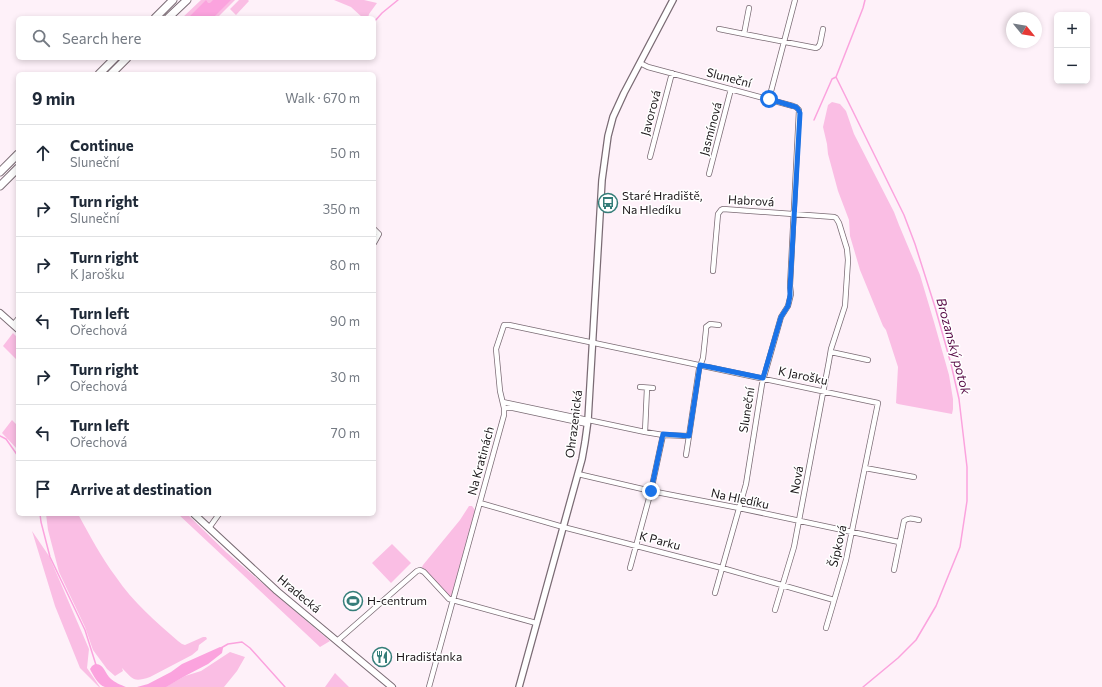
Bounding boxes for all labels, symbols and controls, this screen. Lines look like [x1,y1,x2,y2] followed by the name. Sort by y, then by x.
[1006,12,1042,48] north arrow
[1054,12,1090,84] map controls
[1054,12,1090,48] button: +
[16,16,376,60] search box
[30,27,52,49] icon: search
[62,29,141,47] text: Search here
[1054,48,1090,84] button: −
[705,64,754,90] street label: Sluneční
[32,88,75,109] text: 9 min
[637,88,664,137] street label: Javorová
[285,90,360,106] text: Walk · 670 m
[760,90,778,108] route start
[696,100,725,157] street label: Jasmínová
[70,136,134,154] text: Continue
[32,142,54,164] icon: ahead
[330,145,360,161] text: 50 m
[70,154,120,170] text: Sluneční
[622,188,703,216] place label: Staré Hradiště, Na Hledíku
[70,192,139,210] text: Turn right
[597,192,619,214] bus stop icon: Staré Hradiště, Na Hledíku
[728,192,774,208] street label: Habrová
[32,198,54,220] icon: right
[323,201,360,217] text: 350 m
[70,210,120,226] text: Sluneční
[70,248,139,266] text: Turn right
[32,254,54,276] icon: right
[330,257,360,273] text: 80 m
[70,266,125,282] text: K Jarošku
[933,296,975,397] water label: Brozanský potok
[70,304,129,322] text: Turn left
[32,310,54,332] icon: left
[330,313,360,329] text: 90 m
[70,322,127,338] text: Ořechová
[70,360,139,378] text: Turn right
[777,363,829,388] street label: K Jarošku
[32,366,54,388] icon: right
[330,369,360,385] text: 30 m
[70,378,127,394] text: Ořechová
[736,385,757,434] street label: Sluneční
[562,389,584,459] street label: Ohrazenická
[70,416,129,434] text: Turn left
[32,422,54,444] icon: left
[331,425,360,441] text: 70 m
[464,425,496,497] street label: Na Kratinách
[70,434,127,450] text: Ořechová
[787,465,805,495] street label: Nová
[32,478,54,500] icon: arrive
[70,480,212,498] text: Arrive at destination
[642,482,660,500] route end
[710,485,771,511] street label: Na Hledíku
[825,523,849,568] street label: Šípková
[638,528,682,552] street label: K Parku
[275,571,324,615] street label: Hradecká
[342,590,364,612] sports icon: H-centrum
[367,593,427,607] place label: H-centrum
[371,646,393,668] restaurant icon: Hradišťanka
[396,649,462,663] place label: Hradišťanka

